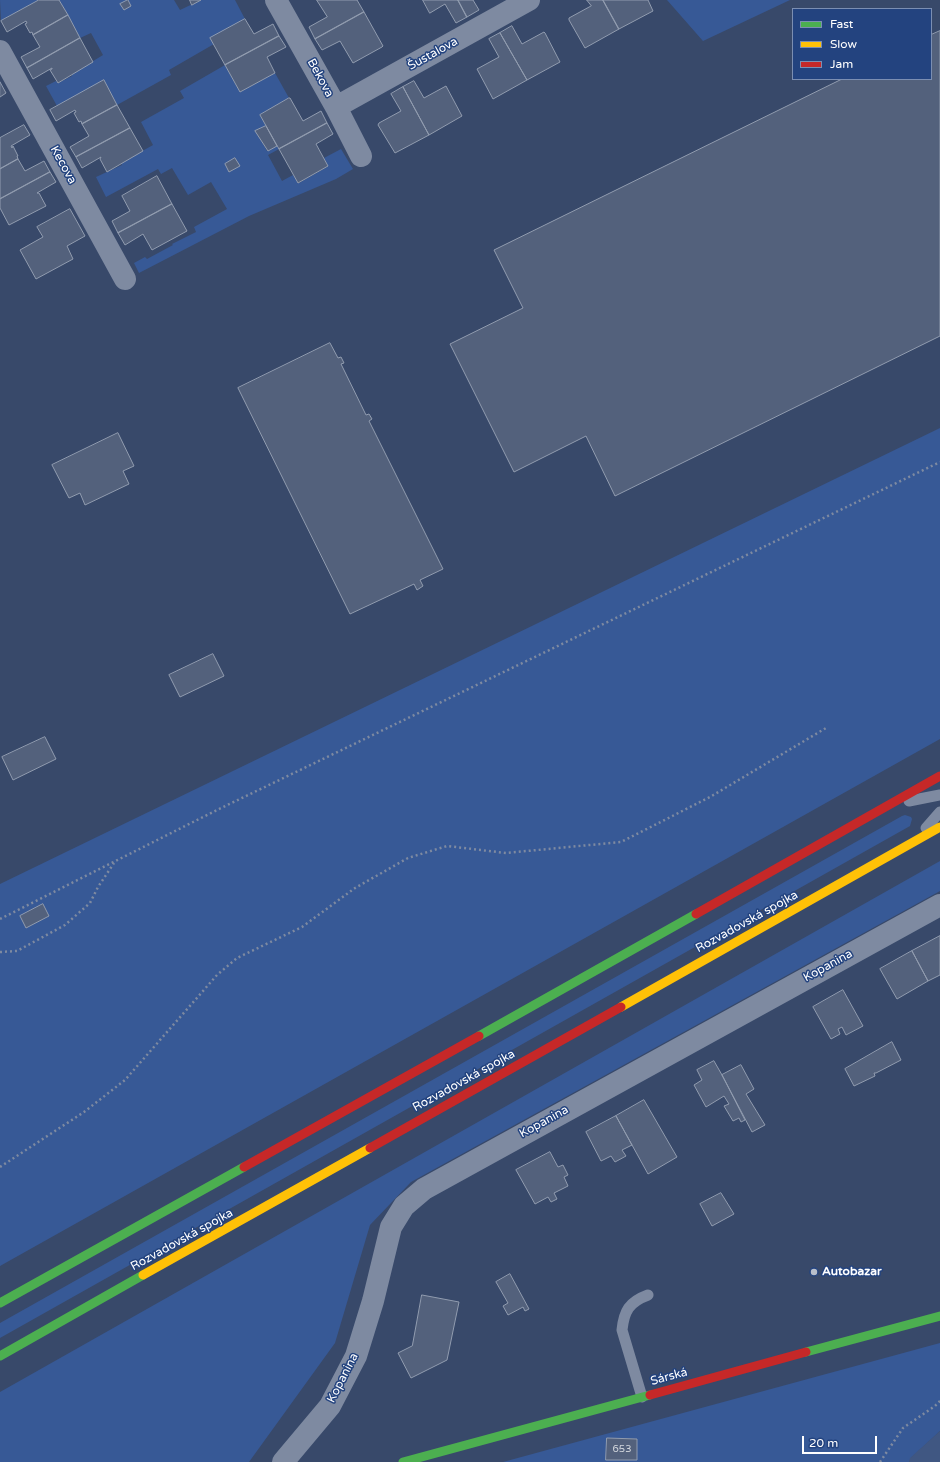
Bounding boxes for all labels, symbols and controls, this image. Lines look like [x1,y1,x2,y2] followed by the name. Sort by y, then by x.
[792,8,932,80] legend
[830,17,853,31] text: Fast
[406,34,460,74] street label: Šustalova
[830,37,857,51] text: Slow
[304,56,336,100] street label: Bekova
[830,57,853,71] text: Jam
[47,143,79,187] street label: Kecova
[693,888,801,956] street label: Rozvadovská spojka
[801,947,855,985] street label: Kopanina
[410,1047,518,1115] street label: Rozvadovská spojka
[517,1103,571,1141] street label: Kopanina
[128,1206,236,1274] street label: Rozvadovská spojka
[822,1265,882,1279] place label: Autobazar
[809,1267,819,1277] marker: Autobazar
[324,1351,362,1405] street label: Kopanina
[649,1365,689,1389] street label: Sárská
[804,1428,879,1454] scale bar
[809,1436,838,1450] text: 20 m
[613,1443,631,1455] house number: 653

